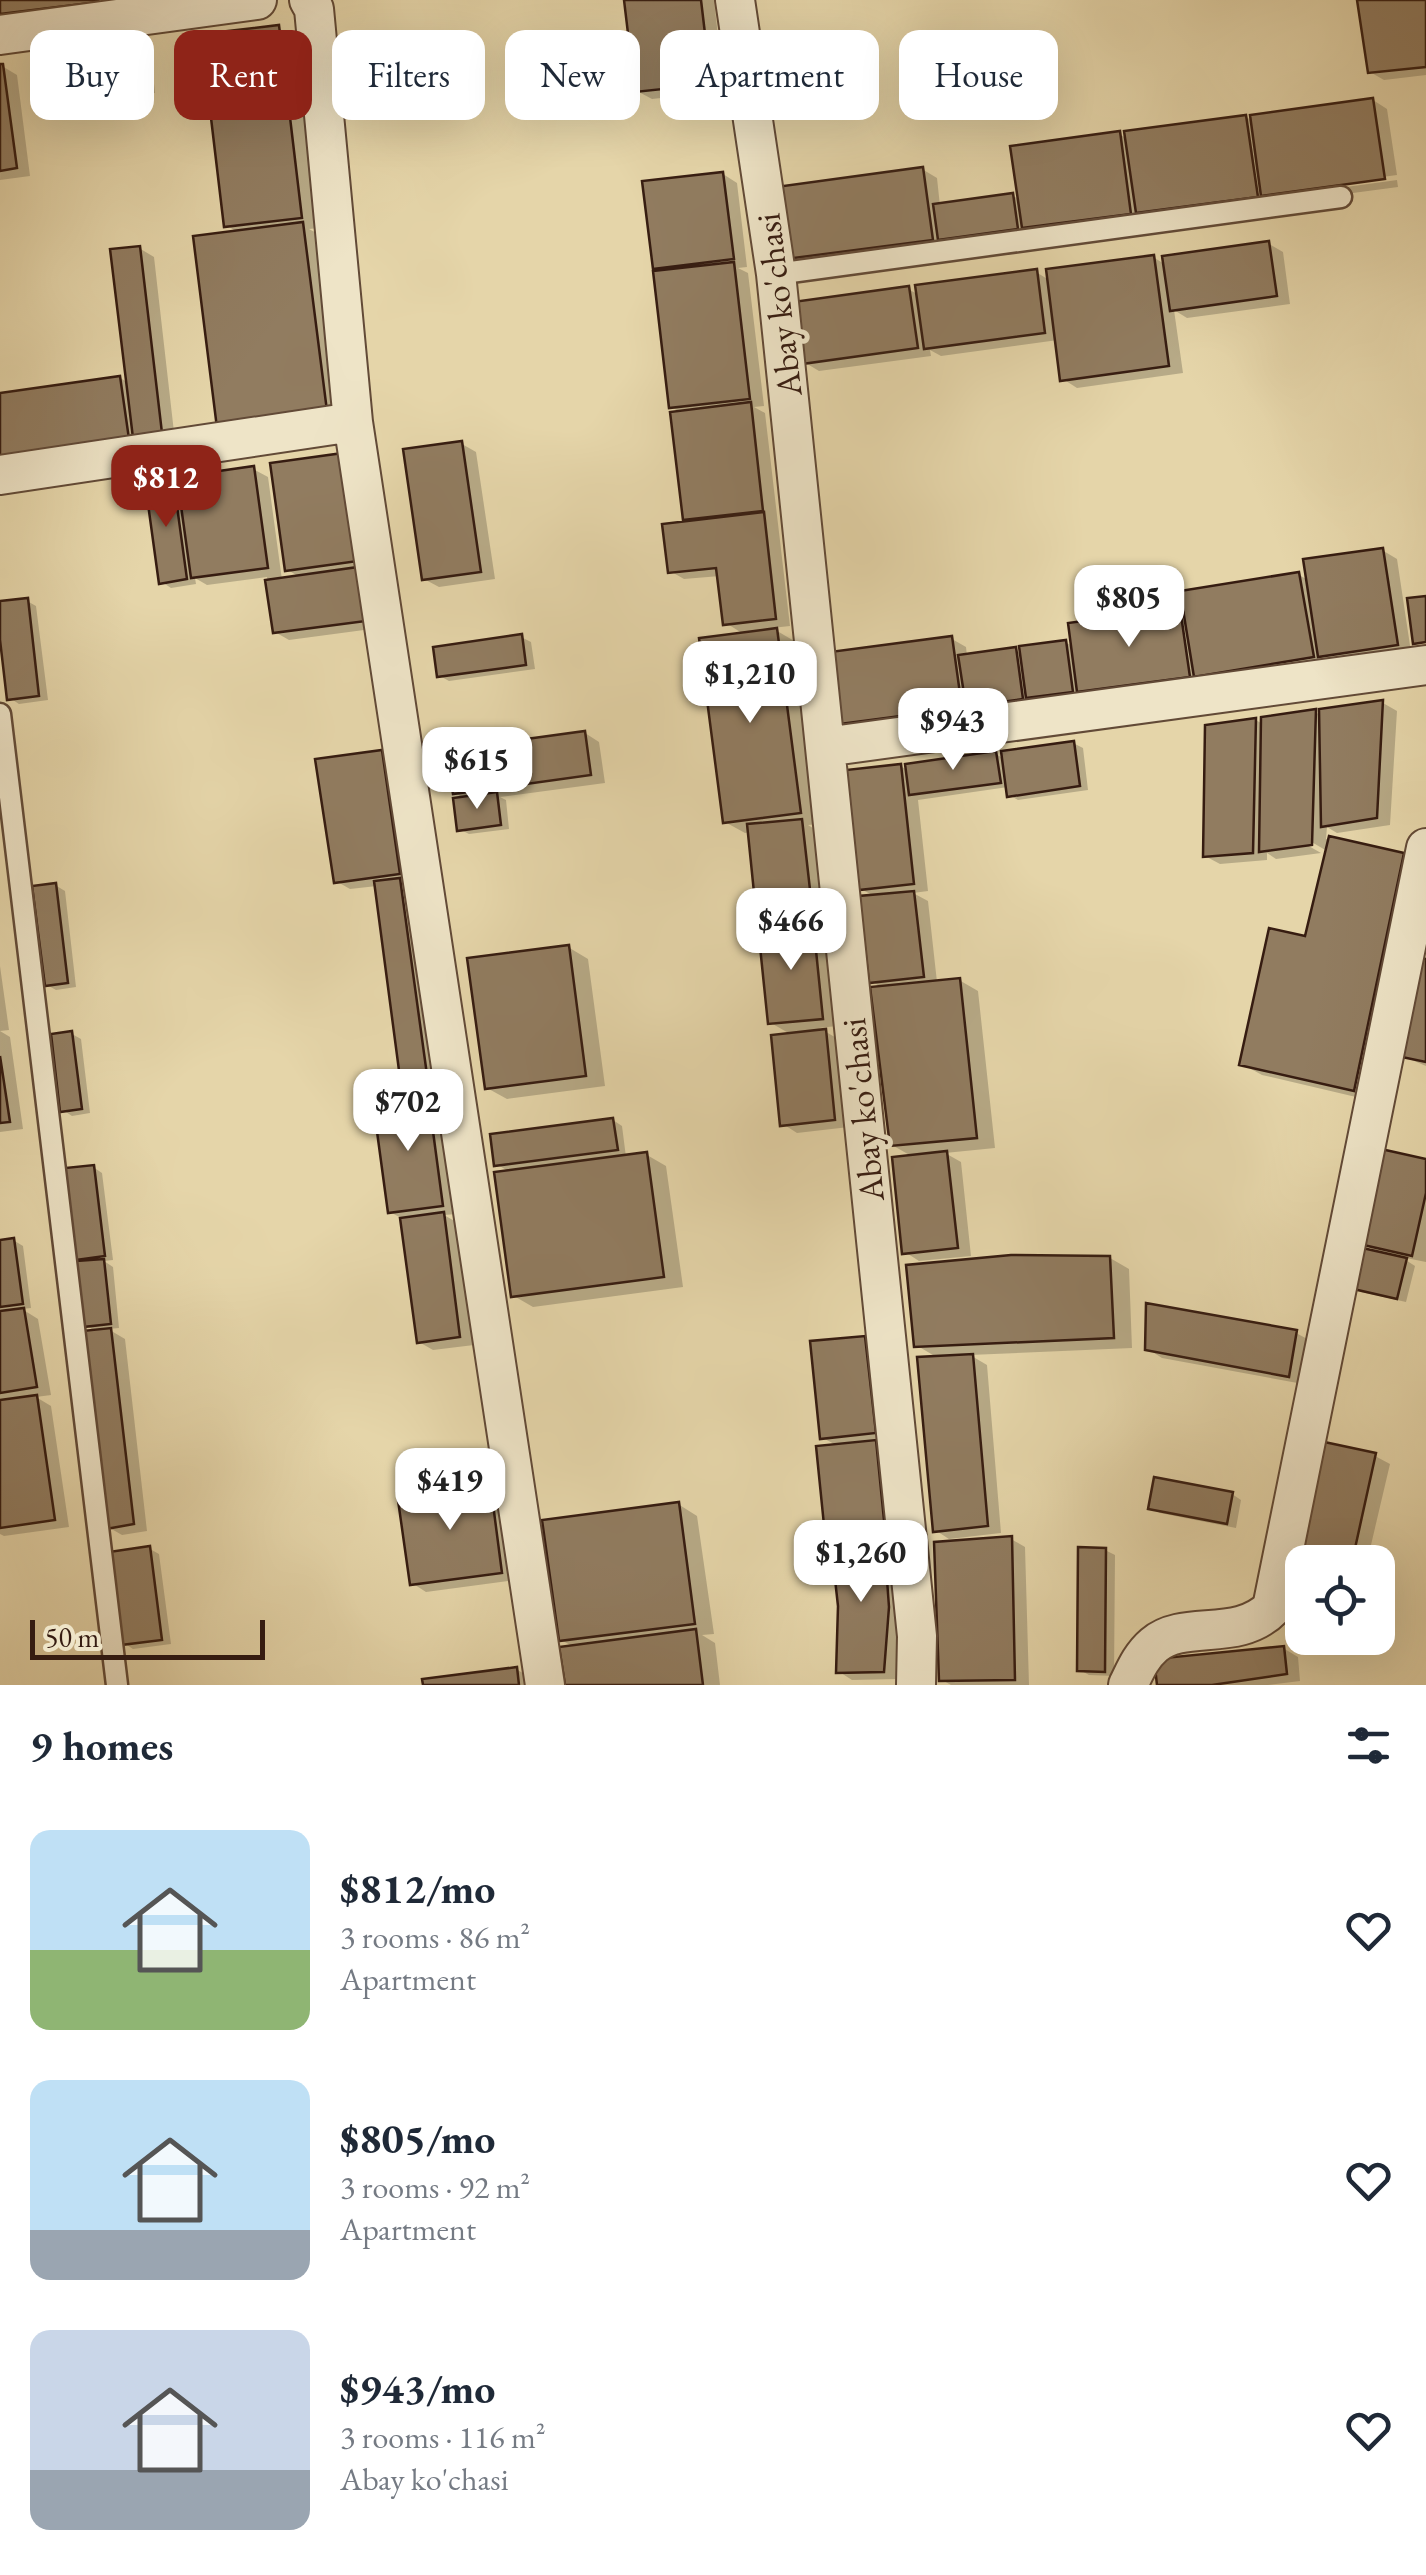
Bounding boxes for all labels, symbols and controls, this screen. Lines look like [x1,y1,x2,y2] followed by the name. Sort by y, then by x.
[30,30,154,120] chip: Buy
[174,30,312,120] chip: Rent
[332,30,485,120] chip: Filters
[505,30,640,120] chip: New
[660,30,879,120] chip: Apartment
[899,30,1058,120] chip: House
[744,211,812,400] street label: Abay ko'chasi
[107,445,225,530] pin: $812
[133,456,199,498] text: $812
[1070,565,1188,650] pin: $805
[1096,576,1162,618] text: $805
[669,641,831,726] pin: $1,210
[705,652,795,694] text: $1,210
[894,688,1012,773] pin: $943
[920,699,986,741] text: $943
[418,727,536,812] pin: $615
[444,738,510,780] text: $615
[732,888,850,973] pin: $466
[758,899,824,941] text: $466
[830,1016,894,1205] street label: Abay ko'chasi
[349,1069,467,1154] pin: $702
[375,1080,441,1122] text: $702
[391,1448,509,1533] pin: $419
[417,1459,483,1501] text: $419
[780,1520,942,1605] pin: $1,260
[816,1531,906,1573] text: $1,260
[1285,1545,1395,1655] map controls
[1285,1545,1395,1655] button: locate
[30,1615,265,1660] scale bar
[45,1619,99,1655] text: 50 m
[30,1718,173,1773] text: 9 homes
[1341,1718,1396,1773] icon: filters
[340,1861,496,1916] text: $812/mo
[110,1870,230,1990] icon: home
[1341,1903,1396,1958] icon: heart
[340,1916,530,1958] text: 3 rooms · 86 m²
[340,1958,476,2000] text: Apartment
[340,2111,496,2166] text: $805/mo
[110,2120,230,2240] icon: home
[1341,2153,1396,2208] icon: heart
[340,2166,530,2208] text: 3 rooms · 92 m²
[340,2208,476,2250] text: Apartment
[340,2361,496,2416] text: $943/mo
[110,2370,230,2490] icon: home
[1341,2403,1396,2458] icon: heart
[340,2416,546,2458] text: 3 rooms · 116 m²
[340,2458,509,2500] text: Abay ko'chasi

